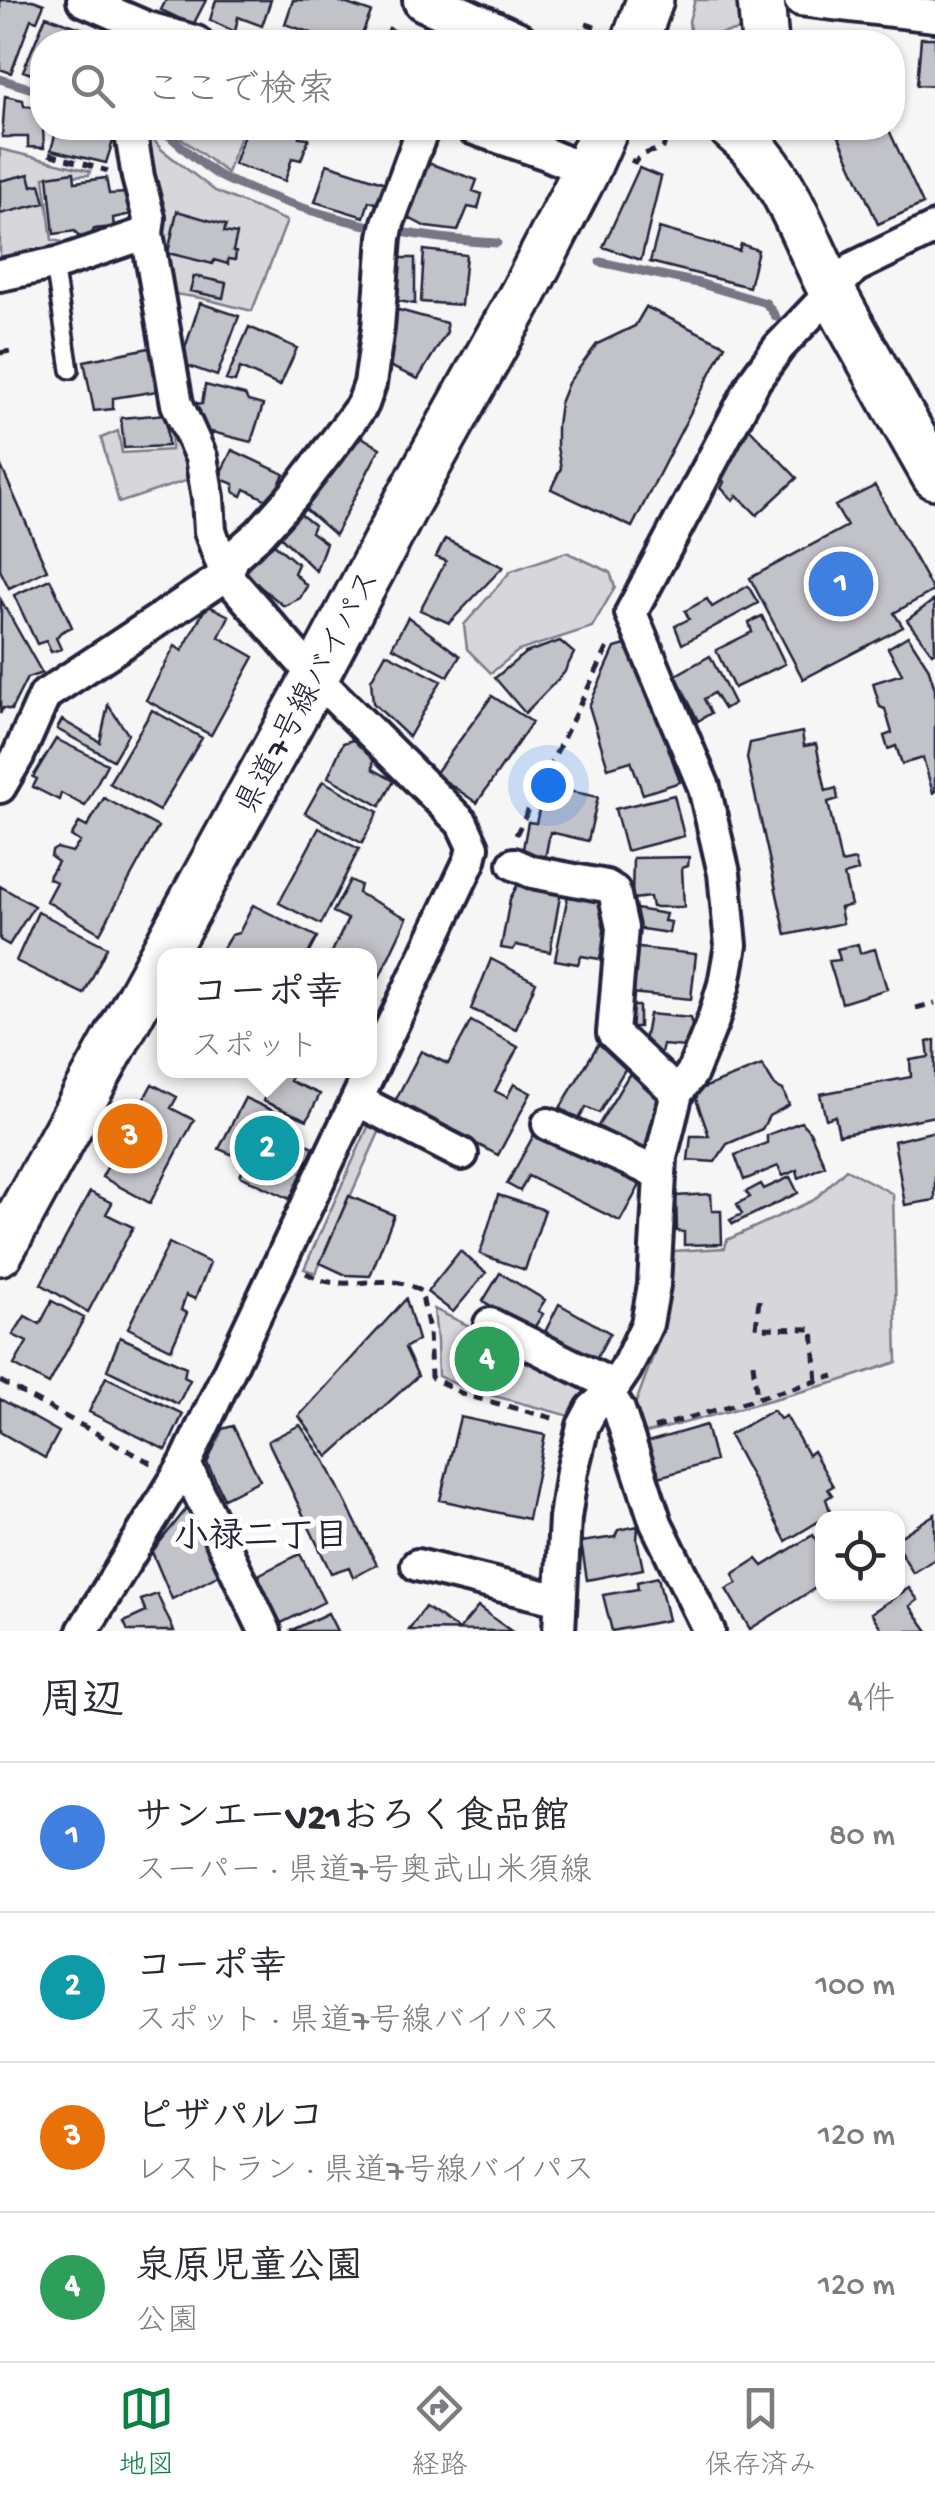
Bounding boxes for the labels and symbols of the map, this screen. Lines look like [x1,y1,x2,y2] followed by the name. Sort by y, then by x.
[808,546,874,622] pin: 1
[229,564,391,822] street label: 県道7号線バイパス
[523,760,574,811] your location
[98,1098,162,1174] pin: 3
[234,1110,300,1186] pin: 2
[454,1322,520,1396] pin: 4
[173,1517,349,1560] district label: 小禄二丁目

